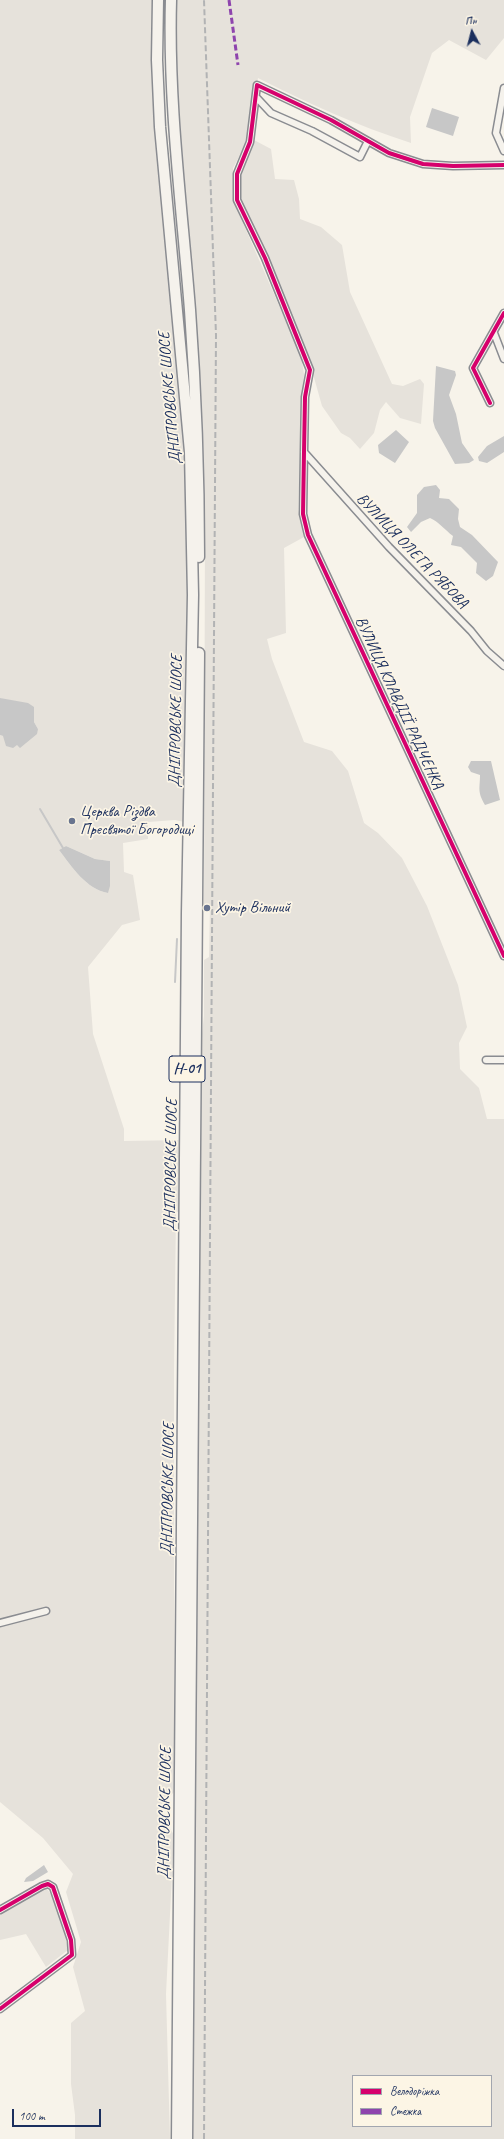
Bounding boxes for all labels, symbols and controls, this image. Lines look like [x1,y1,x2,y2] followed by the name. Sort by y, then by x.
[452,12,492,52] north arrow
[464,12,477,28] text: Пн
[155,331,185,465] street label: ДНІПРОВСЬКЕ ШОСЕ
[352,489,472,613] street label: ВУЛИЦЯ ОЛЕГА РЯБОВА
[351,614,447,792] street label: ВУЛИЦЯ КЛАВДІЇ РАДЧЕНКА
[165,654,187,788] street label: ДНІПРОВСЬКЕ ШОСЕ
[80,802,193,840] place label: Церква Різдва Пресвятої Богородиці
[67,816,77,826] marker: Церква Різдва Пресвятої Богородиці
[215,898,290,918] place label: Хутір Вільний
[202,903,212,913] marker: Хутір Вільний
[169,1056,205,1082] road number: Н-01
[160,1098,182,1232] street label: ДНІПРОВСЬКЕ ШОСЕ
[157,1422,179,1556] street label: ДНІПРОВСЬКЕ ШОСЕ
[154,1746,176,1880] street label: ДНІПРОВСЬКЕ ШОСЕ
[352,2075,492,2127] legend
[390,2083,439,2099] text: Велодоріжка
[14,2101,103,2127] scale bar
[390,2103,421,2119] text: Стежка
[19,2108,45,2124] text: 100 m

